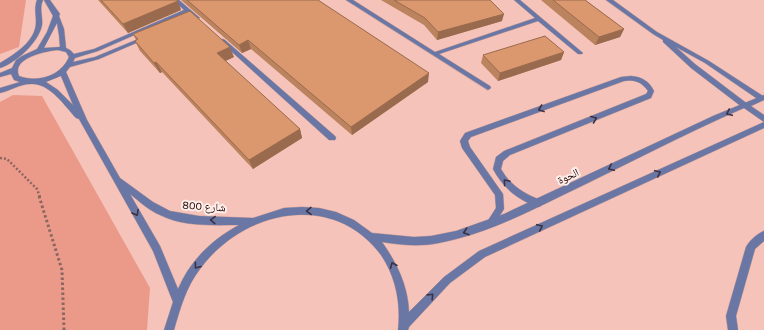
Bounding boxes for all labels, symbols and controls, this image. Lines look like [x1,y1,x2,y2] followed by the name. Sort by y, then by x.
[537,104,544,113] one-way arrow
[725,108,733,116] one-way arrow
[590,115,597,123] one-way arrow
[608,163,615,171] one-way arrow
[556,166,581,187] street label: الحوة
[654,170,662,178] one-way arrow
[504,179,511,187] one-way arrow
[182,199,226,214] street label: شارع 800
[306,207,312,216] one-way arrow
[131,209,138,216] one-way arrow
[210,216,216,224] one-way arrow
[536,224,543,232] one-way arrow
[463,227,470,236] one-way arrow
[195,262,202,269] one-way arrow
[390,262,398,269] one-way arrow
[426,293,434,301] one-way arrow

